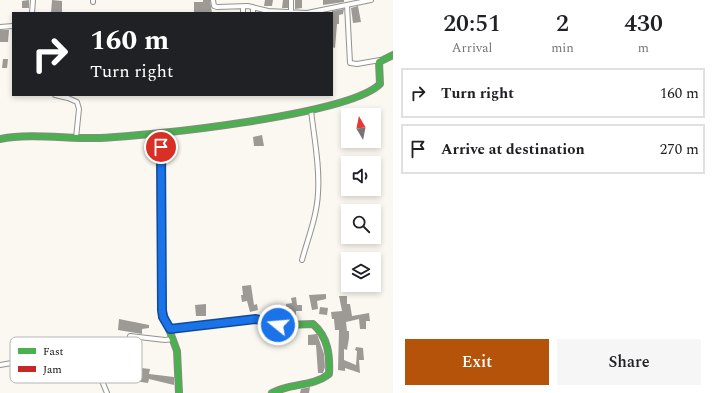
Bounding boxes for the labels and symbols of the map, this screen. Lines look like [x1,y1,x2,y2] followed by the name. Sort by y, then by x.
[341,108,381,148] north arrow
[144,130,178,164] pin
[257,304,299,346] position arrow
[10,337,142,383] legend
[43,343,64,360] text: Fast
[43,361,62,378] text: Jam

